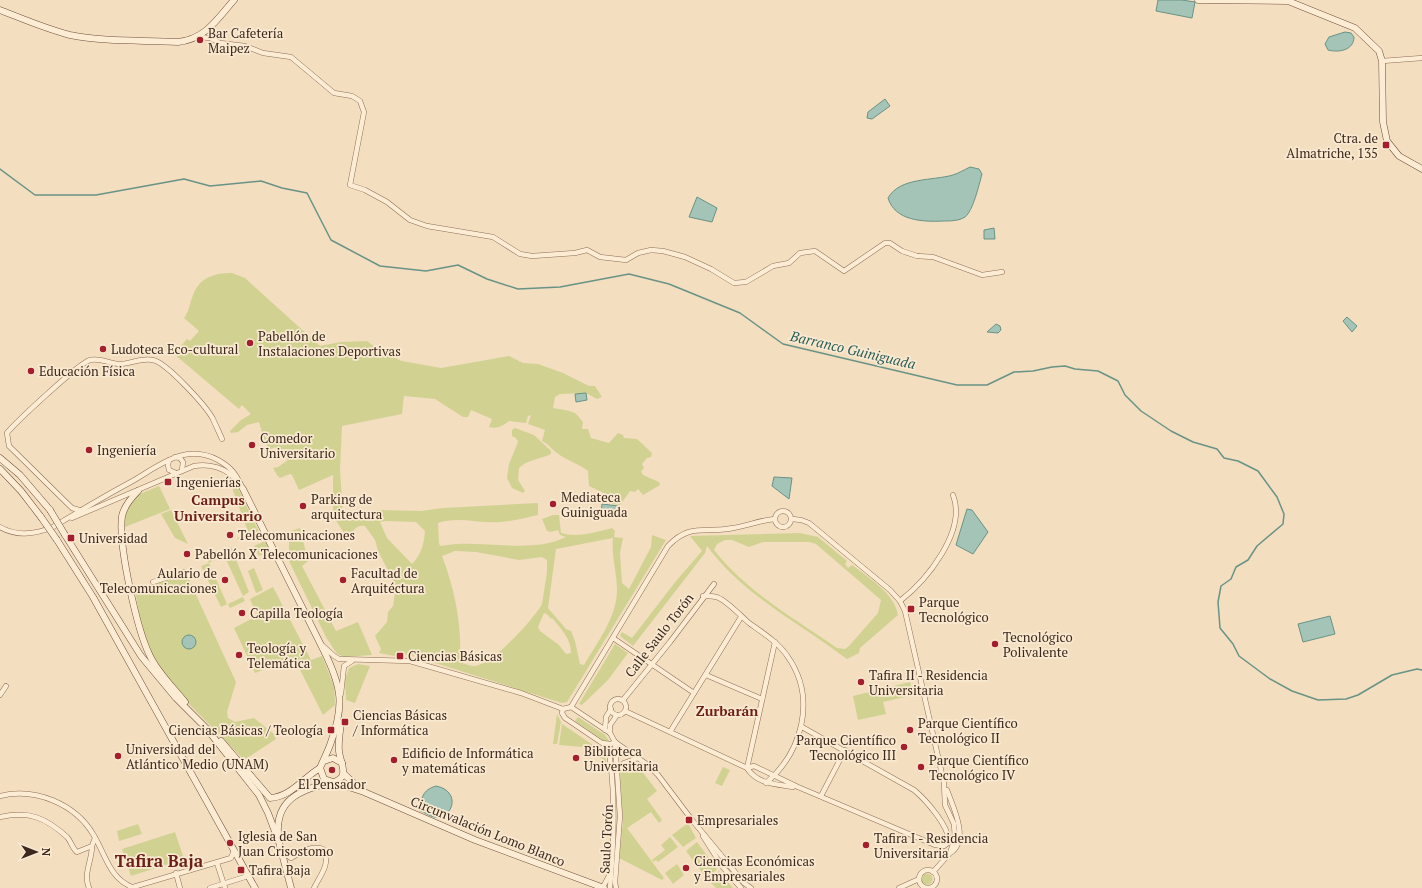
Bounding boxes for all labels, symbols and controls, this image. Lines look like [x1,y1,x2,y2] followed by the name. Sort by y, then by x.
[208,24,284,57] place label: Bar Cafetería Maipez
[195,35,205,45] marker: Bar Cafetería Maipez
[1286,129,1378,162] place label: Ctra. de Almatriche, 135
[1381,140,1391,150] marker: Ctra. de Almatriche, 135
[788,326,918,373] water label: Barranco Guiniguada
[258,327,401,360] place label: Pabellón de Instalaciones Deportivas
[245,338,255,348] marker: Pabellón de Instalaciones Deportivas
[111,340,238,358] place label: Ludoteca Eco-cultural
[98,344,108,354] marker: Ludoteca Eco-cultural
[39,362,135,380] place label: Educación Física
[26,366,36,376] marker: Educación Física
[260,429,335,462] place label: Comedor Universitario
[247,440,257,450] marker: Comedor Universitario
[97,441,157,459] place label: Ingeniería
[84,445,94,455] marker: Ingeniería
[176,473,241,491] place label: Ingenierías
[163,477,173,487] marker: Ingenierías
[561,488,628,521] place label: Mediateca Guiniguada
[174,490,262,525] district label: Campus Universitario
[311,490,383,523] place label: Parking de arquitectura
[548,499,558,509] marker: Mediateca Guiniguada
[298,501,308,511] marker: Parking de arquitectura
[238,526,355,544] place label: Telecomunicaciones
[79,529,148,547] place label: Universidad
[225,530,235,540] marker: Telecomunicaciones
[66,533,76,543] marker: Universidad
[195,545,378,563] place label: Pabellón X Telecomunicaciones
[182,549,192,559] marker: Pabellón X Telecomunicaciones
[100,564,217,597] place label: Aulario de Telecomunicaciones
[351,564,425,597] place label: Facultad de Arquitéctura
[220,575,230,585] marker: Aulario de Telecomunicaciones
[338,575,348,585] marker: Facultad de Arquitéctura
[620,589,698,681] street label: Calle Saulo Torón
[919,593,989,626] place label: Parque Tecnológico
[250,604,344,622] place label: Capilla Teología
[906,604,916,614] marker: Parque Tecnológico
[237,608,247,618] marker: Capilla Teología
[1003,628,1073,661] place label: Tecnológico Polivalente
[247,639,311,672] place label: Teología y Telemática
[990,639,1000,649] marker: Tecnológico Polivalente
[408,647,502,665] place label: Ciencias Básicas
[234,650,244,660] marker: Teología y Telemática
[395,651,405,661] marker: Ciencias Básicas
[869,666,988,699] place label: Tafira II - Residencia Universitaria
[856,677,866,687] marker: Tafira II - Residencia Universitaria
[696,701,758,720] district label: Zurbarán
[352,706,447,739] place label: Ciencias Básicas / Informática
[918,714,1018,747] place label: Parque Científico Tecnológico II
[340,717,350,727] marker: Ciencias Básicas / Informática
[169,721,323,739] place label: Ciencias Básicas / Teología
[326,725,336,735] marker: Ciencias Básicas / Teología
[905,725,915,735] marker: Parque Científico Tecnológico II
[796,731,896,764] place label: Parque Científico Tecnológico III
[126,740,269,773] place label: Universidad del Atlántico Medio (UNAM)
[584,742,659,775] place label: Biblioteca Universitaria
[899,742,909,752] marker: Parque Científico Tecnológico III
[401,744,534,777] place label: Edificio de Informática y matemáticas
[113,751,123,761] marker: Universidad del Atlántico Medio (UNAM)
[929,751,1029,784] place label: Parque Científico Tecnológico IV
[571,753,581,763] marker: Biblioteca Universitaria
[389,755,399,765] marker: Edificio de Informática y matemáticas
[916,762,926,772] marker: Parque Científico Tecnológico IV
[327,765,337,775] marker: El Pensador
[298,775,366,793] place label: El Pensador
[408,792,568,870] street label: Circunvalación Lomo Blanco
[595,804,617,874] street label: Saulo Torón
[697,811,778,829] place label: Empresariales
[684,815,694,825] marker: Empresariales
[238,827,334,860] place label: Iglesia de San Juan Crisostomo
[874,829,989,862] place label: Tafira I - Residencia Universitaria
[16,832,56,872] north arrow
[225,838,235,848] marker: Iglesia de San Juan Crisostomo
[861,840,871,850] marker: Tafira I - Residencia Universitaria
[39,848,53,857] text: N
[115,849,204,872] district label: Tafira Baja
[693,852,815,885] place label: Ciencias Económicas y Empresariales
[249,861,311,879] place label: Tafira Baja
[681,863,691,873] marker: Ciencias Económicas y Empresariales
[236,865,246,875] marker: Tafira Baja

